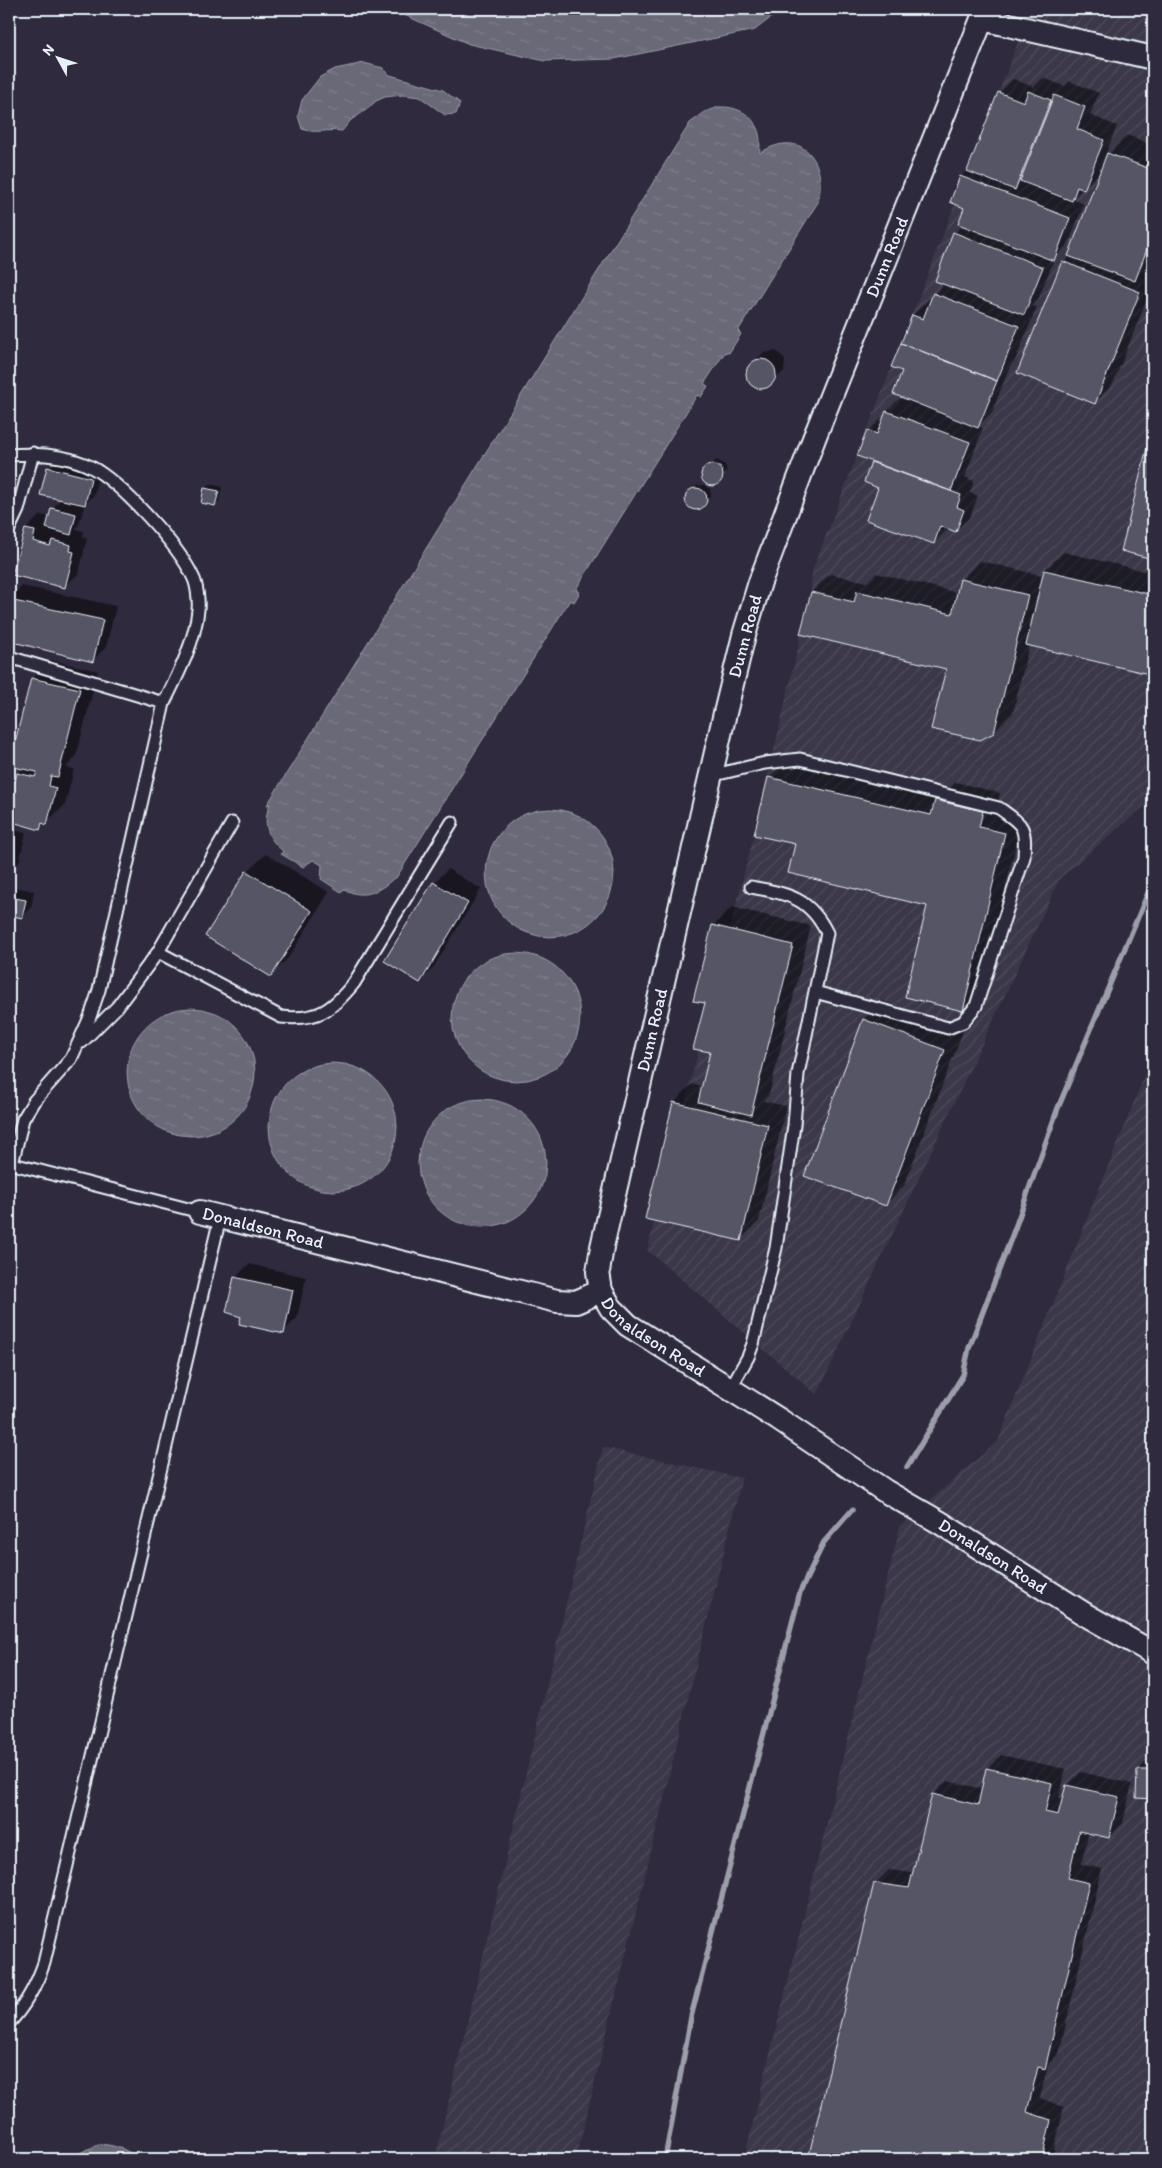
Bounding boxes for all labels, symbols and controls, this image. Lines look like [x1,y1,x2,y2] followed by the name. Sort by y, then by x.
[32,32,82,82] north arrow
[39,41,58,59] text: N
[861,213,913,301] street label: Dunn Road
[723,592,767,680] street label: Dunn Road
[632,986,672,1074] street label: Dunn Road
[200,1202,326,1254] street label: Donaldson Road
[596,1293,710,1382] street label: Donaldson Road
[934,1514,1052,1599] street label: Donaldson Road

